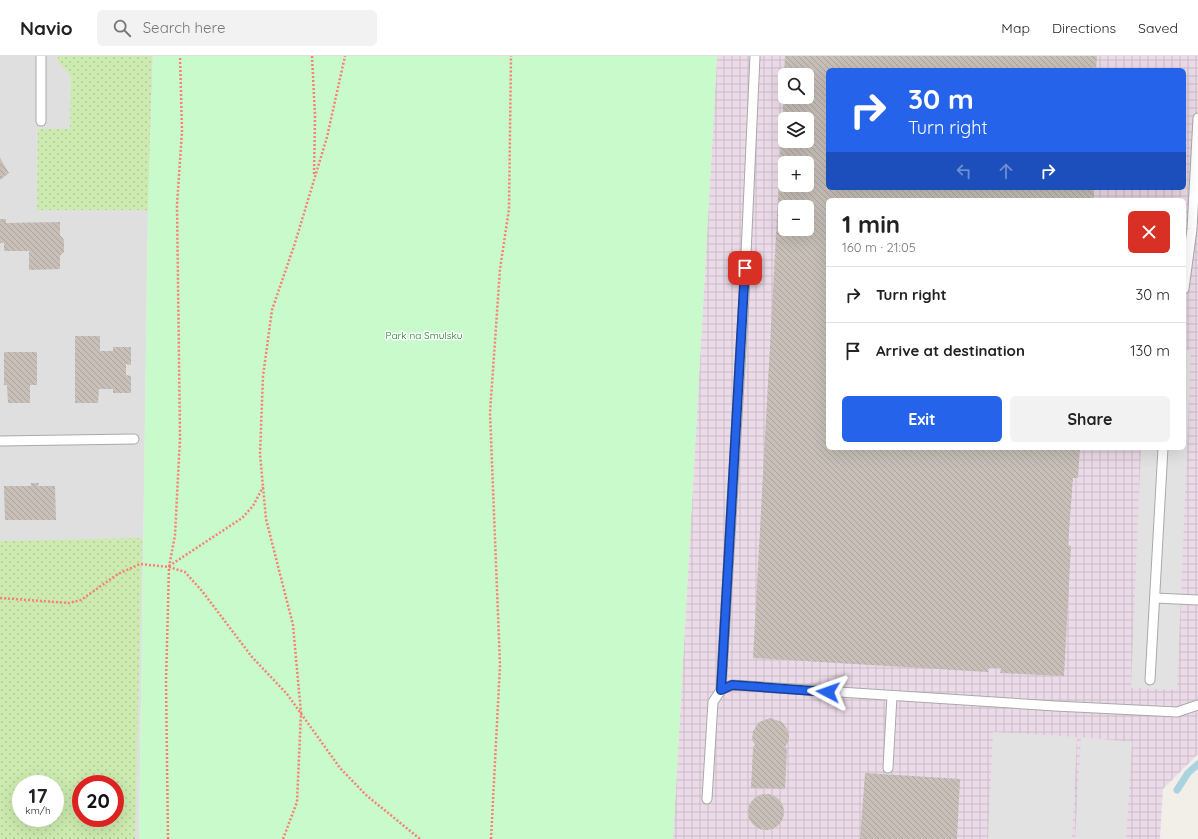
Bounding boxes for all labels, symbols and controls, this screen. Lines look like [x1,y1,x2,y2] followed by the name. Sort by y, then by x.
[97,10,377,46] search box
[20,16,73,40] text: Navio
[111,17,133,39] icon: search
[143,18,226,37] text: Search here
[1001,19,1030,37] text: Map
[1052,19,1116,37] text: Directions
[1138,19,1178,37] text: Saved
[778,68,814,236] map controls
[778,68,814,104] button: search
[908,81,974,116] text: 30 m
[842,84,894,136] icon: right
[778,112,814,148] button: layers
[908,116,988,139] text: Turn right
[778,156,814,192] button: +
[953,160,975,182] icon: left
[995,160,1017,182] icon: ahead
[1037,160,1059,182] icon: right
[778,200,814,236] button: −
[842,209,900,239] text: 1 min
[1128,211,1170,253] button: close
[842,239,916,255] text: 160 m · 21:05
[728,251,762,285] pin
[734,257,756,279] icon: arrive
[842,284,864,306] icon: right
[876,285,947,304] text: Turn right
[1135,285,1170,304] text: 30 m
[386,329,462,342] park label: Park na Smulsku
[842,340,864,362] icon: arrive
[876,341,1025,360] text: Arrive at destination
[1130,341,1170,360] text: 130 m
[842,396,1002,442] button: Exit
[1010,396,1170,442] button: Share
[807,671,849,713] position arrow
[72,775,124,827] speed limit sign: 20
[29,783,47,808] text: 17
[25,804,51,817] text: km/h

